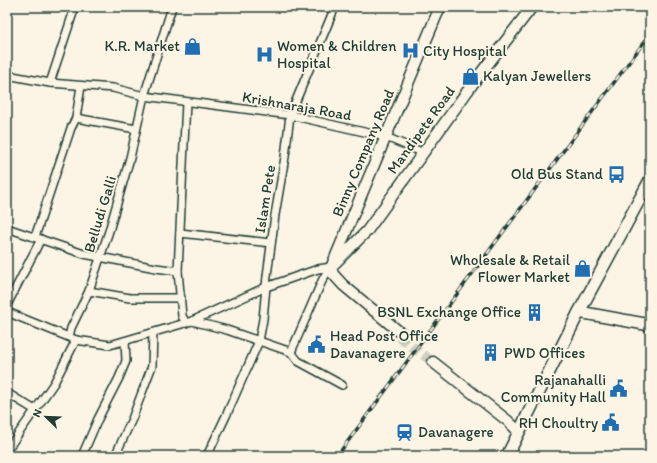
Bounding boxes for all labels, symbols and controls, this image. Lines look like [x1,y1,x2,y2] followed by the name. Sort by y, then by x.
[183,36,203,56] shop icon: K.R. Market
[104,37,180,55] place label: K.R. Market
[277,37,397,72] place label: Women & Children Hospital
[400,41,420,61] hospital icon: City Hospital
[423,42,507,60] place label: City Hospital
[254,45,274,65] hospital icon: Women & Children Hospital
[460,66,480,86] shop icon: Kalyan Jewellers
[483,67,591,85] place label: Kalyan Jewellers
[383,83,459,177] street label: Mandipete Road
[328,87,398,219] street label: Binny Company Road
[241,88,354,125] street label: Krishnaraja Road
[251,164,279,234] street label: Islam Pete
[606,164,626,184] bus stop icon: Old Bus Stand
[511,165,603,183] place label: Old Bus Stand
[80,173,120,255] street label: Belludi Galli
[450,251,571,286] place label: Wholesale & Retail Flower Market
[573,259,593,279] shop icon: Wholesale & Retail Flower Market
[524,302,544,322] building icon: BSNL Exchange Office
[377,303,521,321] place label: BSNL Exchange Office
[330,327,438,362] place label: Head Post Office Davanagere
[307,335,327,355] public building icon: Head Post Office Davanagere
[481,343,501,363] building icon: PWD Offices
[504,344,586,362] place label: PWD Offices
[501,371,607,406] place label: Rajanahalli Community Hall
[609,379,629,399] public building icon: Rajanahalli Community Hall
[26,397,66,437] north arrow
[30,407,45,419] text: N
[601,413,621,433] public building icon: RH Choultry
[519,414,598,432] place label: RH Choultry
[395,422,415,442] station icon: Davanagere
[418,423,494,441] place label: Davanagere

